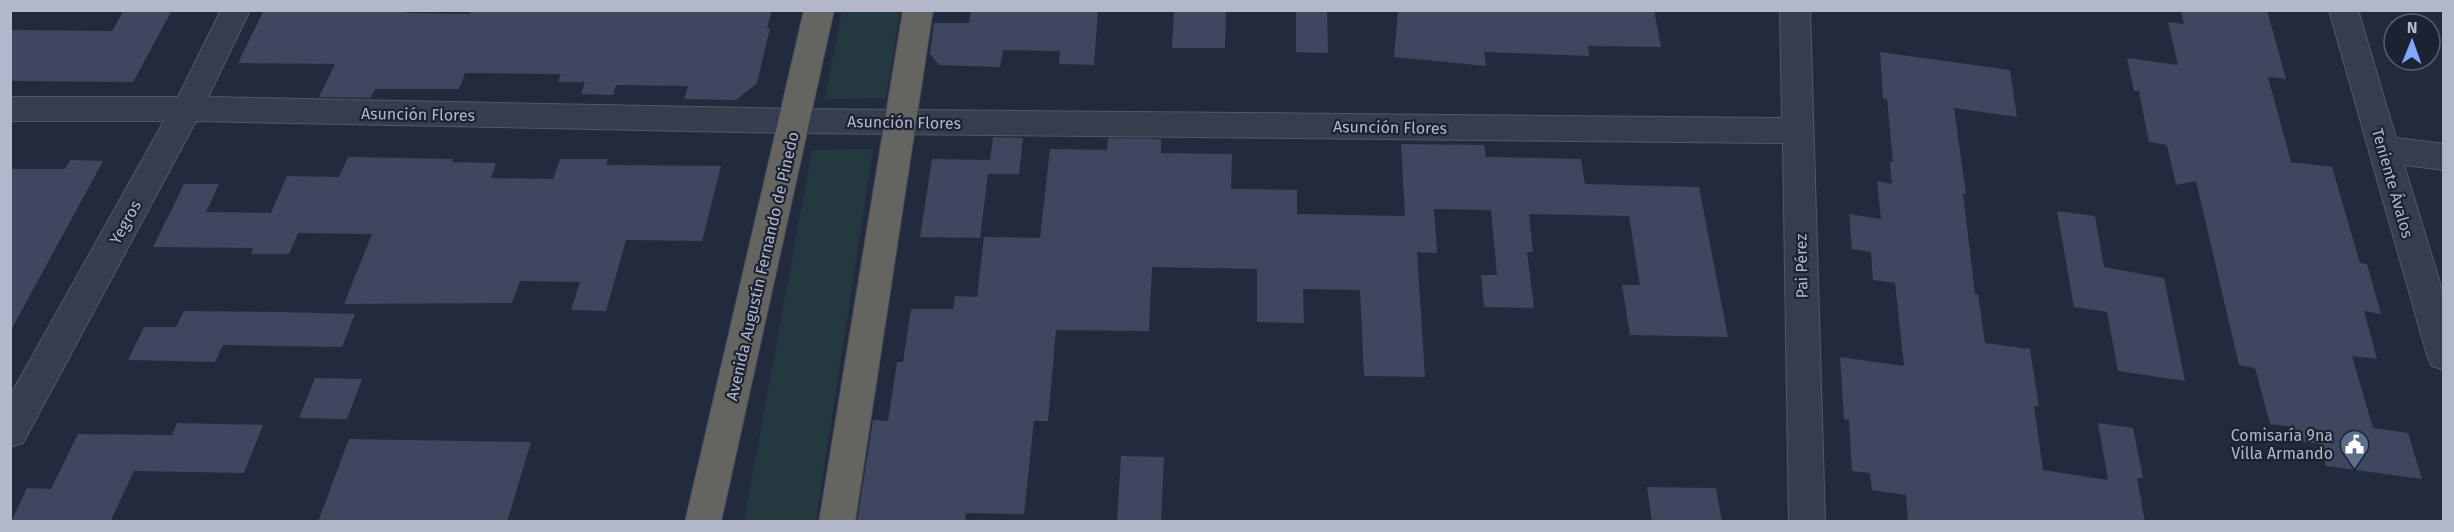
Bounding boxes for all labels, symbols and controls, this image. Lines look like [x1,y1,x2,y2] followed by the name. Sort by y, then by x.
[2382,12,2442,72] north arrow
[2407,18,2418,37] text: N
[361,104,475,125] street label: Asunción Flores
[847,112,961,133] street label: Asunción Flores
[1333,117,1447,138] street label: Asunción Flores
[2368,126,2418,240] street label: Teniente Ávalos
[722,130,803,403] street label: Avenida Augustín Fernando de Pinedo
[106,197,145,248] street label: Yegros
[1791,233,1812,299] street label: Pai Pérez
[2231,426,2333,463] place label: Comisaría 9na Villa Armando
[2338,428,2370,470] public building icon: Comisaría 9na Villa Armando

